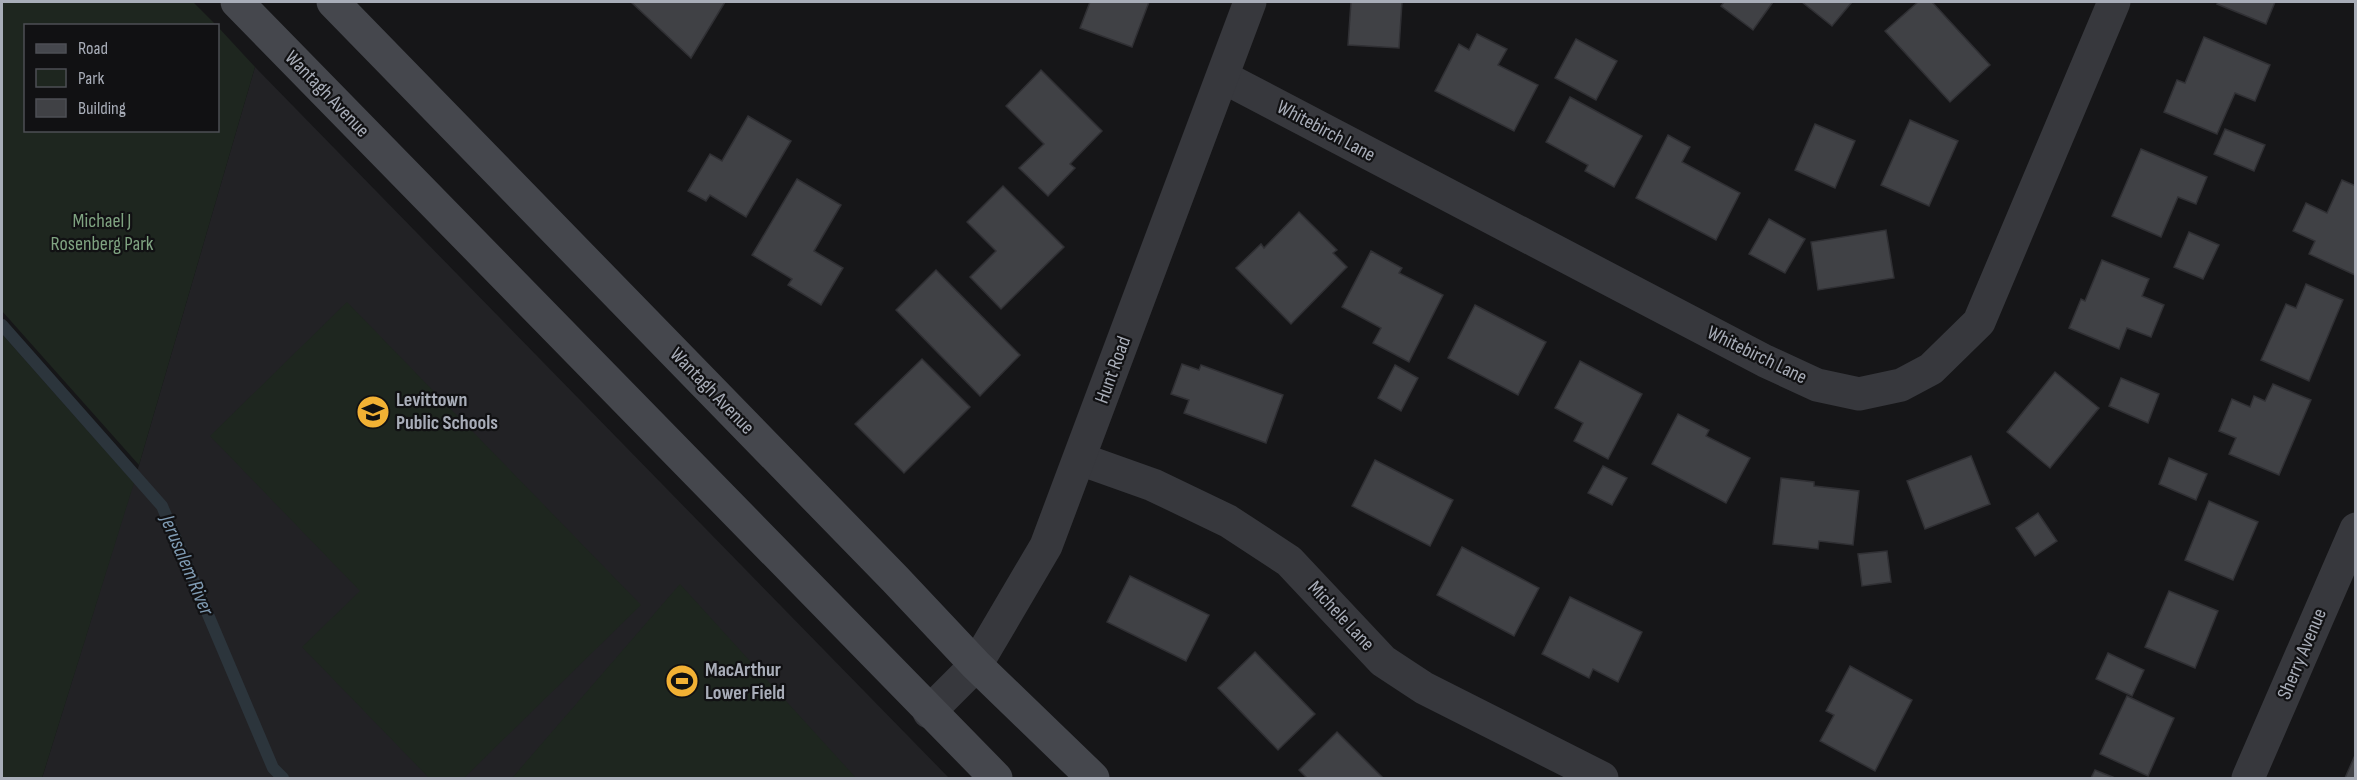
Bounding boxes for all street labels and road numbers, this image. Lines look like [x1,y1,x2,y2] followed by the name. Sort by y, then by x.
[280,46,374,142] street label: Wantagh Avenue
[1273,95,1379,167] street label: Whitebirch Lane
[1703,321,1811,389] street label: Whitebirch Lane
[1090,333,1136,407] street label: Hunt Road
[665,343,759,439] street label: Wantagh Avenue
[1303,576,1379,656] street label: Michele Lane
[2272,605,2332,703] street label: Sherry Avenue

